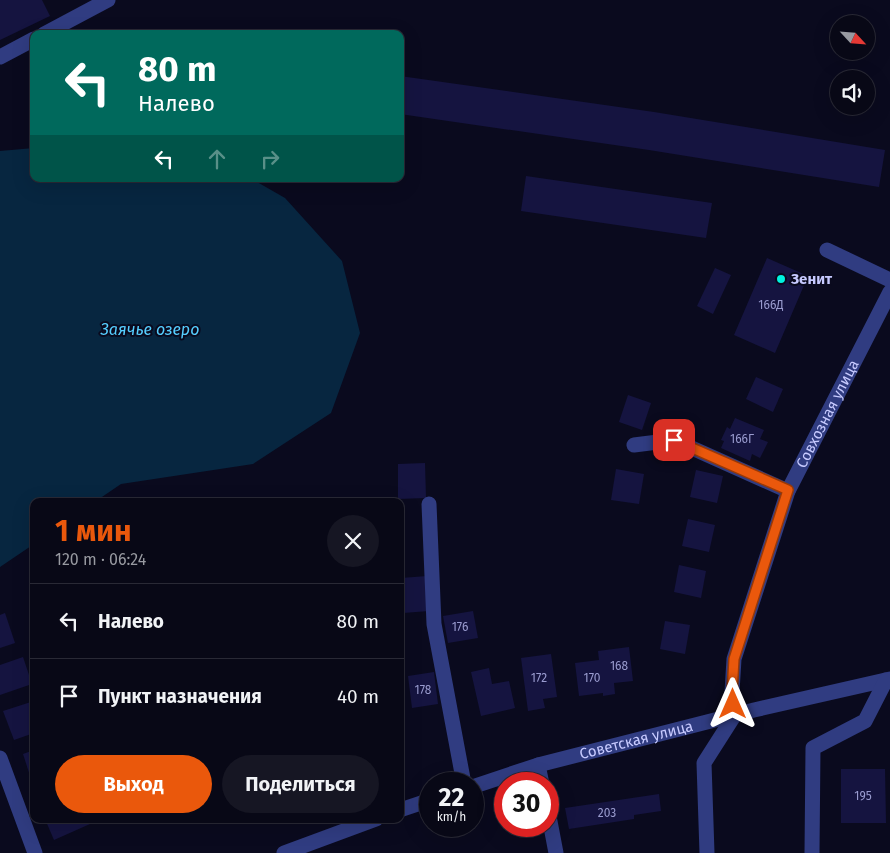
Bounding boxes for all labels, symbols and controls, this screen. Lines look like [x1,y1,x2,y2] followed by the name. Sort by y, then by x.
[830,15,875,60] north arrow
[830,15,875,115] map controls
[138,48,217,90] text: 80 m
[55,50,120,115] icon: left
[830,70,875,115] button: sound
[138,90,215,117] text: Налево
[150,145,178,173] icon: left
[203,145,231,173] icon: ahead
[256,145,284,173] icon: right
[790,270,833,288] place label: Зенит
[775,273,787,285] marker: Зенит
[758,298,784,312] house number: 166Д
[100,320,199,339] water label: Заячье озеро
[792,357,863,471] street label: Совхозная улица
[653,419,695,461] pin
[660,426,688,454] icon: arrive
[730,432,754,446] house number: 166Г
[55,513,132,549] text: 1 мин
[327,515,379,567] button: close
[55,550,146,569] text: 120 m · 06:24
[55,607,83,635] icon: left
[98,610,164,633] text: Налево
[337,610,379,633] text: 80 m
[452,620,468,634] house number: 176
[610,659,628,673] house number: 168
[531,671,547,685] house number: 172
[583,671,601,685] house number: 170
[706,677,758,729] position arrow
[55,682,83,710] icon: arrive
[415,683,432,697] house number: 178
[98,685,262,708] text: Пункт назначения
[337,685,379,708] text: 40 m
[578,717,695,763] street label: Советская улица
[55,755,212,813] button: Выход
[222,755,379,813] button: Поделиться
[494,772,559,837] speed limit sign: 30
[439,783,464,813] text: 22
[854,789,872,803] house number: 195
[598,806,616,820] house number: 203
[437,810,466,824] text: km/h

